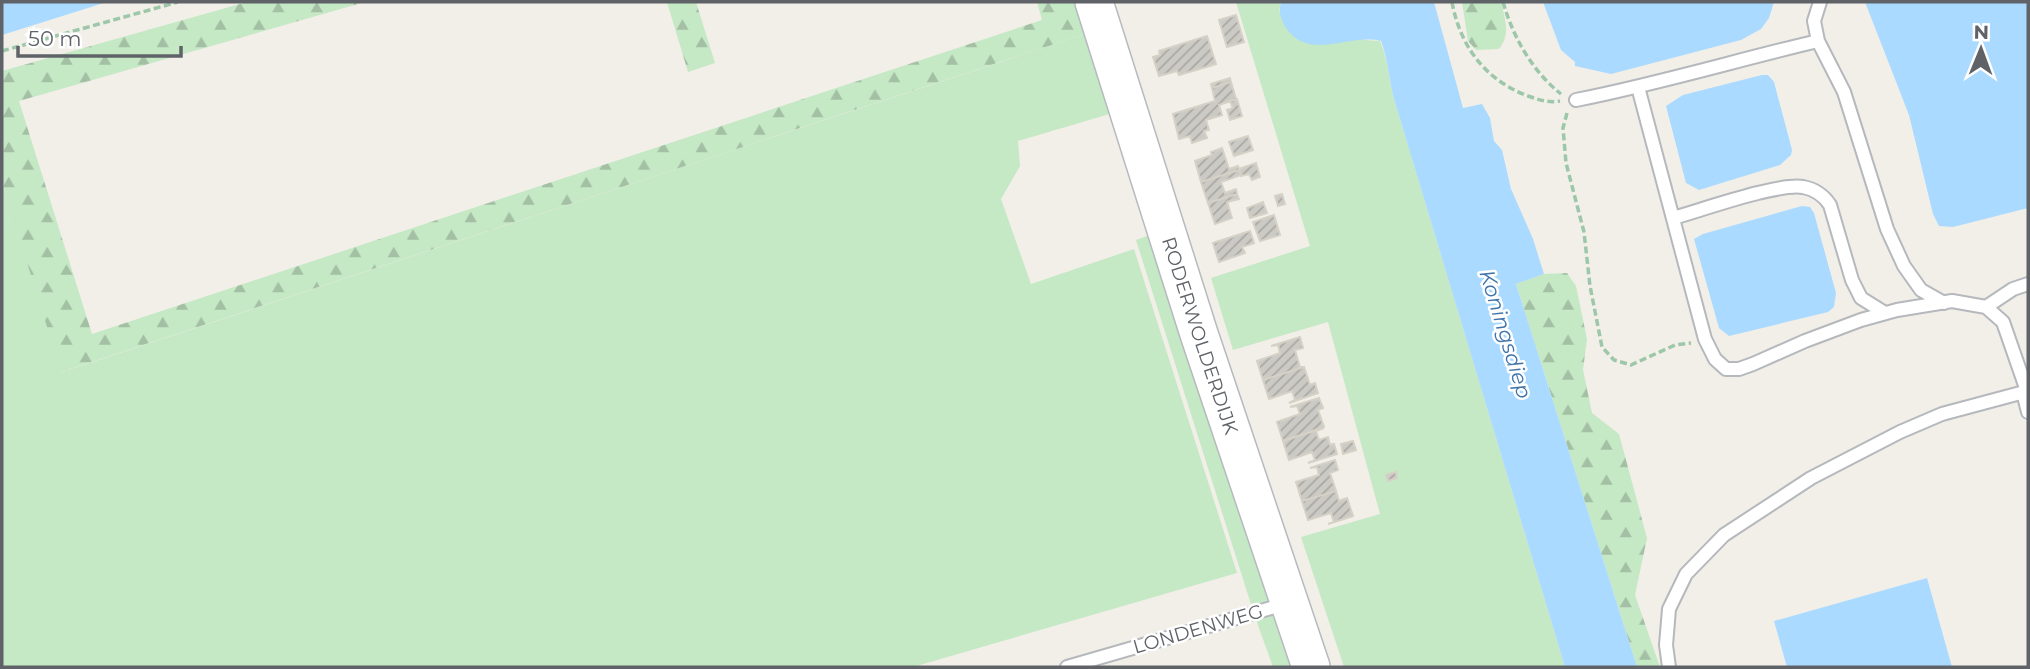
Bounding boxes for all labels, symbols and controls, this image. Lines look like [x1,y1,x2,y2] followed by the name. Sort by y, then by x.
[18,14,180,58] scale bar
[1946,14,2016,84] north arrow
[1973,21,1989,44] text: N
[28,26,82,51] text: 50 m
[1157,234,1244,438] street label: RODERWOLDERDIJK
[1475,267,1537,401] water label: Koningsdiep
[1130,599,1266,659] street label: LONDENWEG

